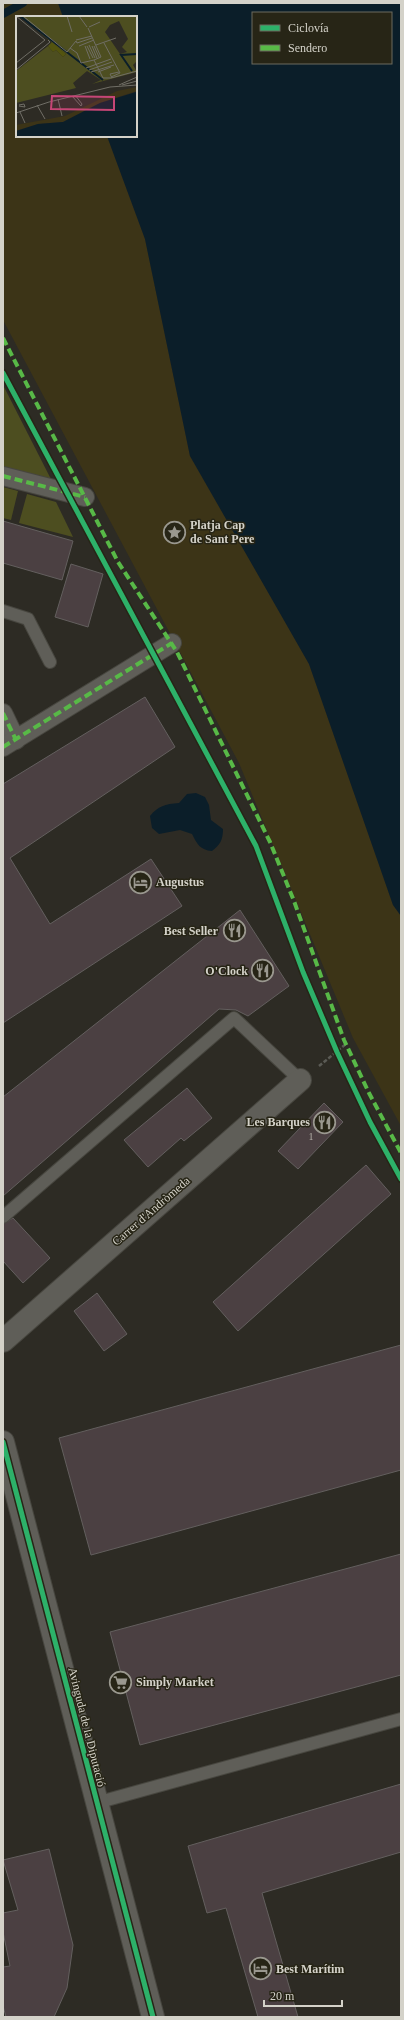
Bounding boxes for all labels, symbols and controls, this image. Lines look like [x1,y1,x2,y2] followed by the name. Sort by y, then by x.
[252,12,392,64] legend
[16,16,137,137] inset map
[288,21,329,35] text: Ciclovía
[288,41,327,55] text: Sendero
[190,518,255,546] place label: Platja Cap de Sant Pere
[162,519,188,545] place icon: Platja Cap de Sant Pere
[128,869,154,895] hotel icon: Augustus
[156,875,204,889] place label: Augustus
[221,918,247,944] restaurant icon: Best Seller
[164,924,219,938] place label: Best Seller
[250,958,276,984] restaurant icon: O'Clock
[205,964,248,978] place label: O'Clock
[312,1109,338,1135] restaurant icon: Les Barques
[247,1115,310,1129] place label: Les Barques
[309,1131,314,1142] house number: 1
[109,1173,193,1249] street label: Carrer d'Andròmeda
[65,1666,109,1788] street label: Avinguda de la Diputació
[107,1669,133,1695] supermarket icon: Simply Market
[136,1675,214,1689] place label: Simply Market
[247,1956,273,1982] hotel icon: Best Marítim
[276,1962,344,1976] place label: Best Marítim
[264,1982,342,2008] scale bar
[270,1989,295,2003] text: 20 m

